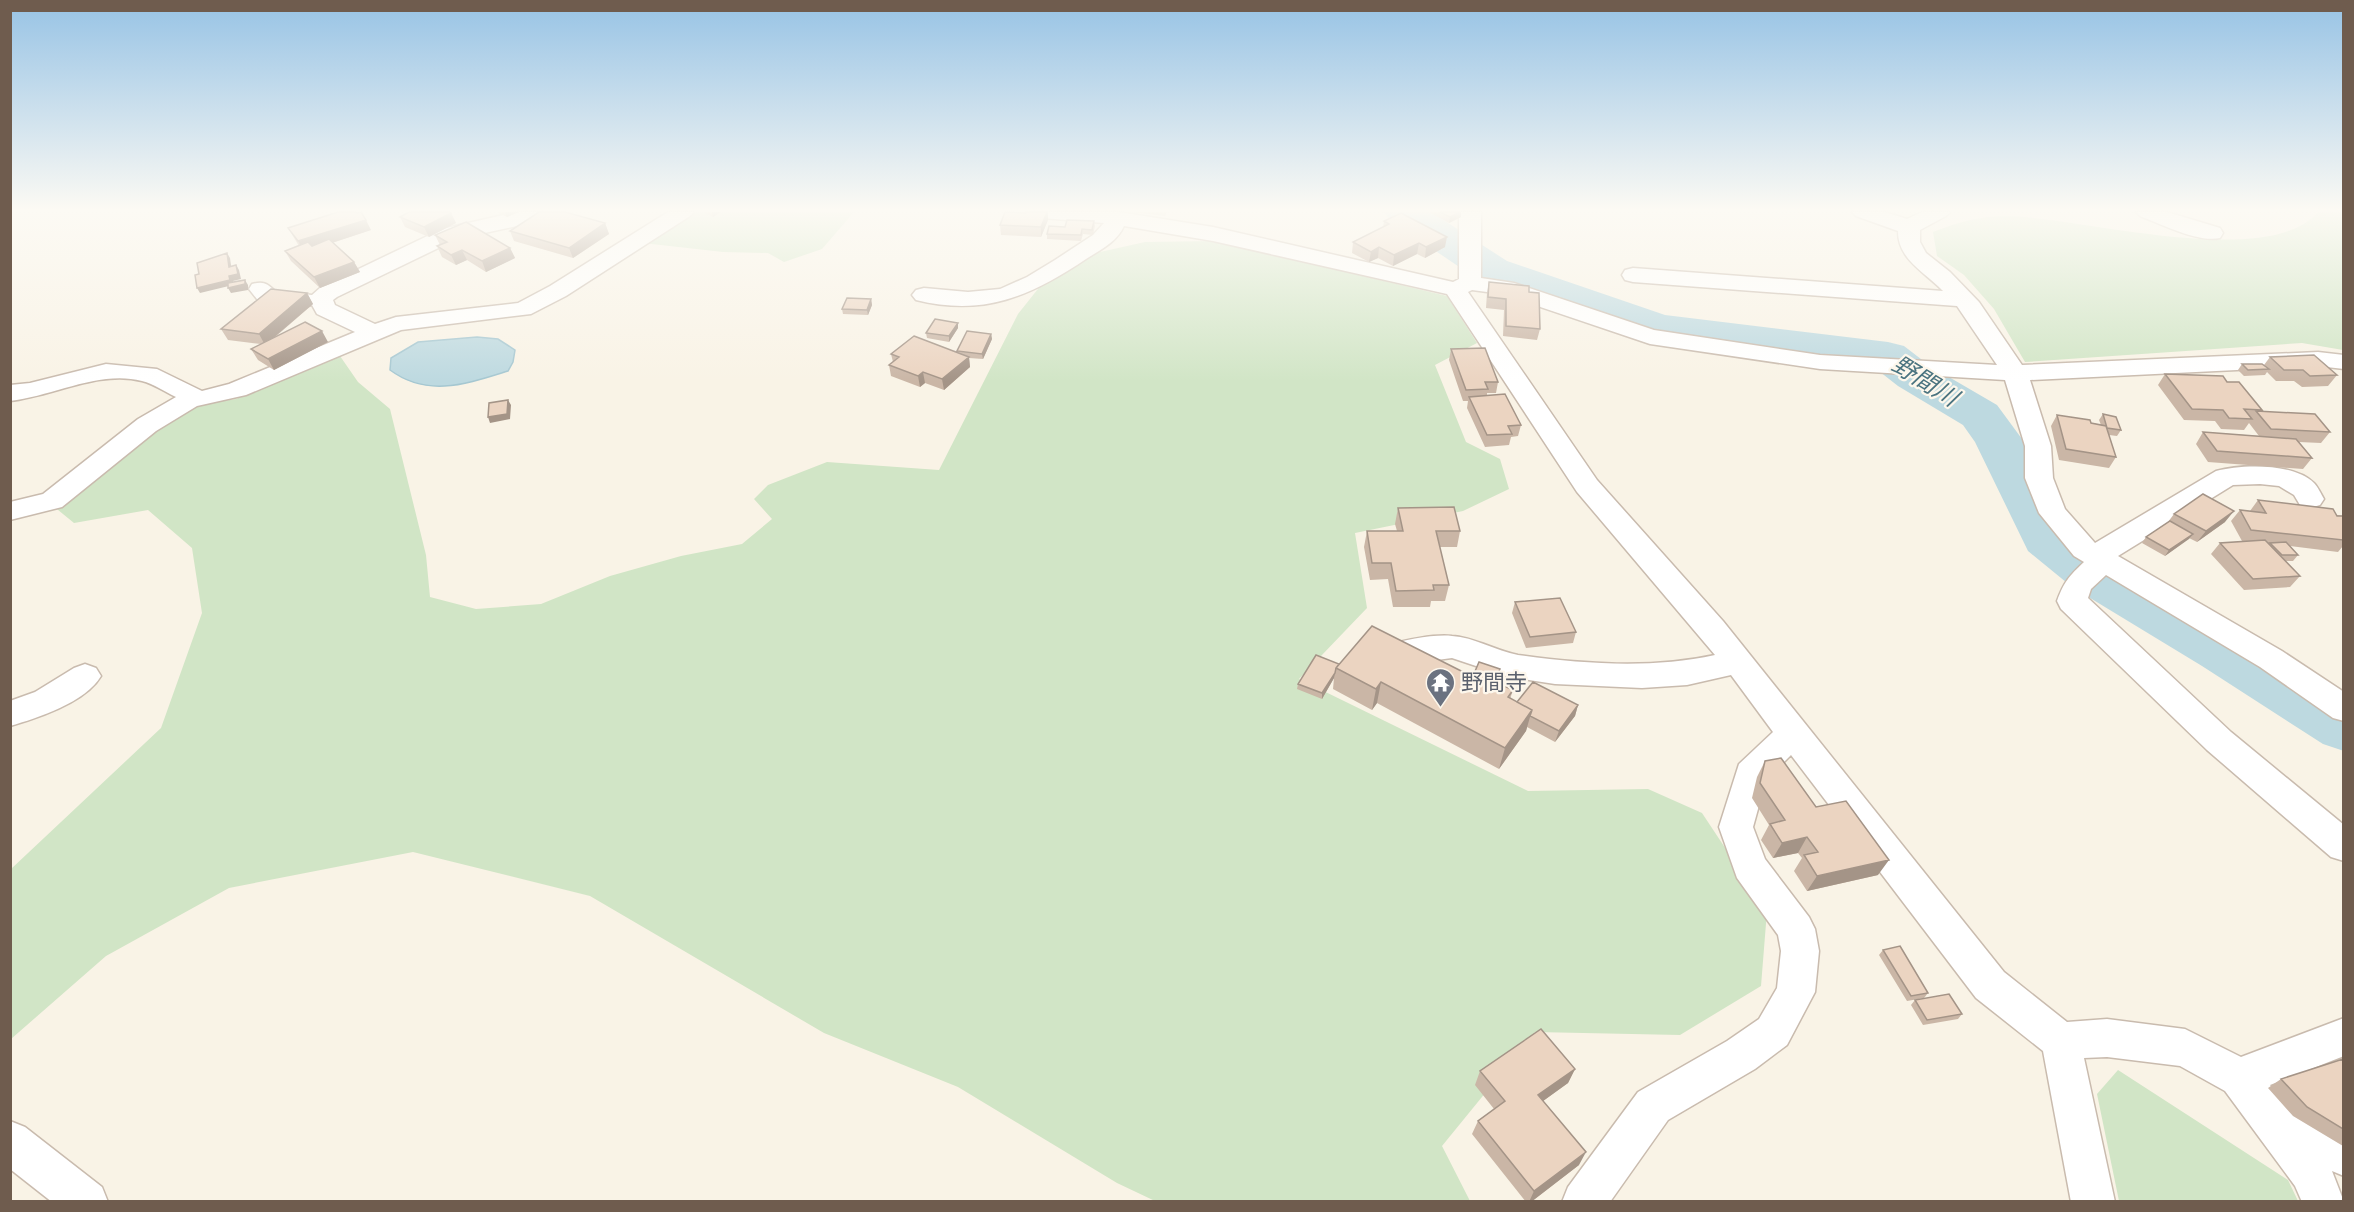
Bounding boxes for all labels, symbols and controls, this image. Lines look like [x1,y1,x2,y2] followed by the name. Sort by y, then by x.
[1887,349,1966,414] water label: 野間川
[1424,666,1456,708] temple icon: 野間寺
[1461,669,1527,696] place label: 野間寺

